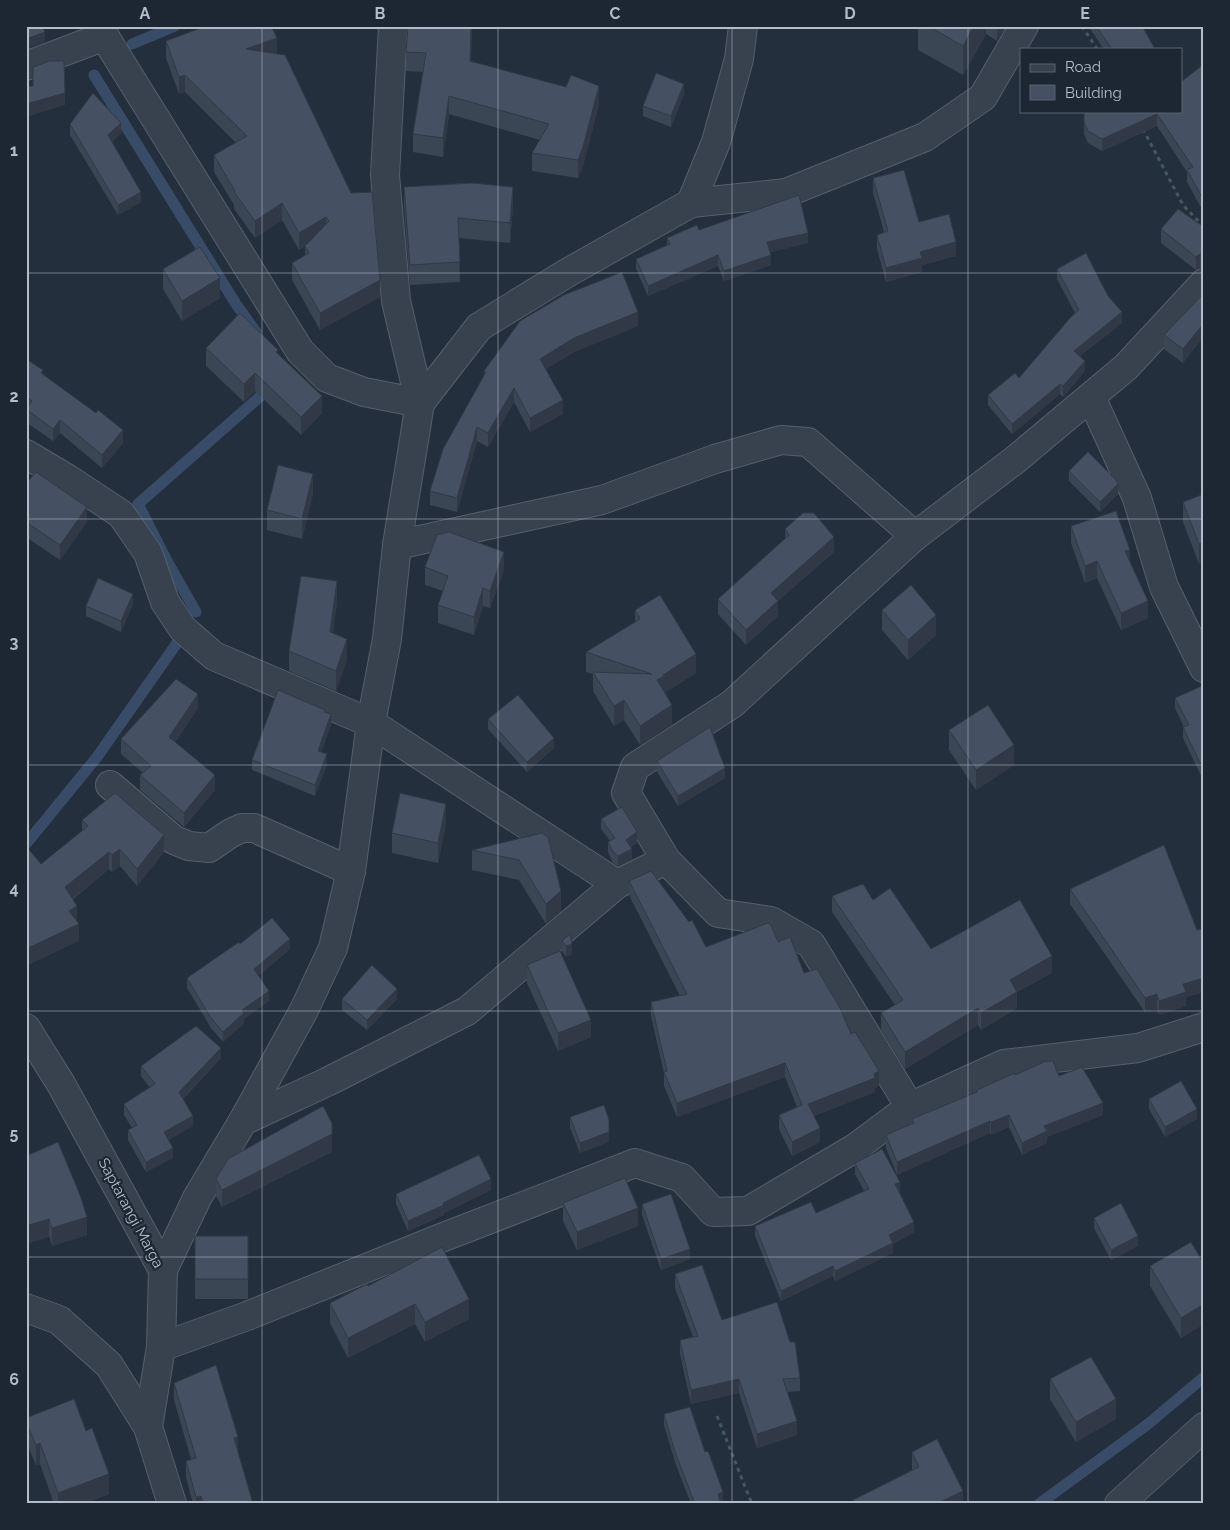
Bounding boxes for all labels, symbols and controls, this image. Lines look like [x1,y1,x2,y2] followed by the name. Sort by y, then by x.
[140,4,151,23] text: A
[375,4,386,23] text: B
[610,4,621,23] text: C
[844,4,856,23] text: D
[1080,4,1090,23] text: E
[1020,48,1182,112] legend
[1065,58,1101,76] text: Road
[1065,84,1122,102] text: Building
[10,141,18,160] text: 1
[9,387,19,406] text: 2
[10,633,19,652] text: 3
[9,879,19,898] text: 4
[10,1124,19,1143] text: 5
[94,1155,168,1271] street label: Saptarangi Marga
[9,1370,19,1389] text: 6

